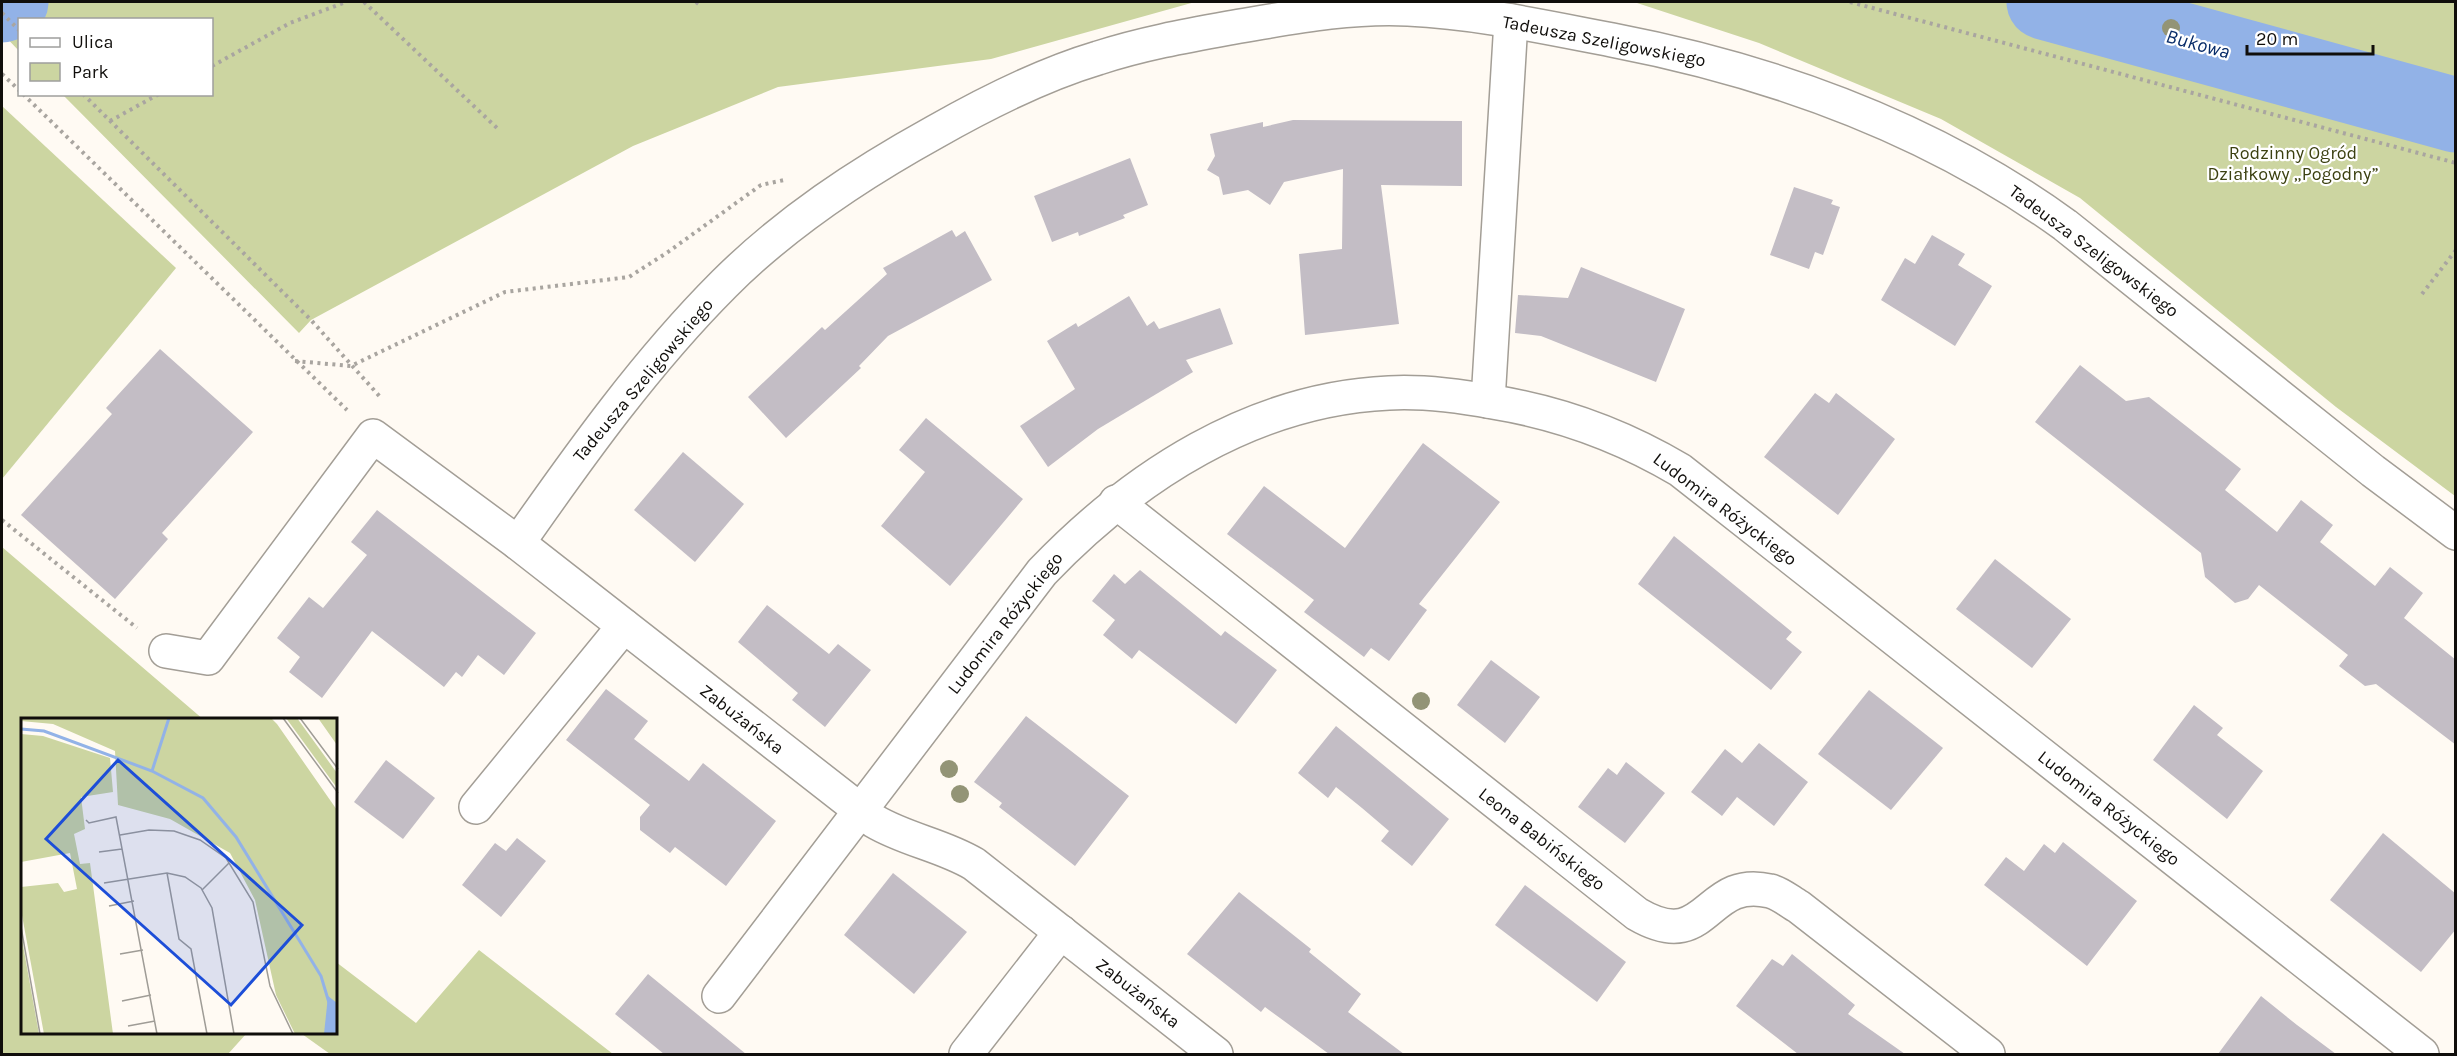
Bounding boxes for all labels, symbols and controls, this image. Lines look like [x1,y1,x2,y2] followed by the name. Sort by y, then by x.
[1500,10,1708,72] street label: Tadeusza Szeligowskiego
[18,18,213,96] legend
[2247,18,2373,56] scale bar
[2164,24,2232,64] water label: Bukowa
[2256,28,2298,50] text: 20 m
[72,31,113,53] text: Ulica
[72,61,109,83] text: Park
[2207,142,2379,185] park label: Rodzinny Ogród Działkowy „Pogodny”
[2005,180,2183,322] street label: Tadeusza Szeligowskiego
[568,294,718,466] street label: Tadeusza Szeligowskiego
[1649,448,1801,570] street label: Ludomira Różyckiego
[943,547,1067,699] street label: Ludomira Różyckiego
[695,679,789,759] street label: Zabużańska
[21,718,338,1035] inset map
[2033,746,2185,870] street label: Ludomira Różyckiego
[1474,783,1610,895] street label: Leona Babińskiego
[1091,953,1185,1033] street label: Zabużańska

